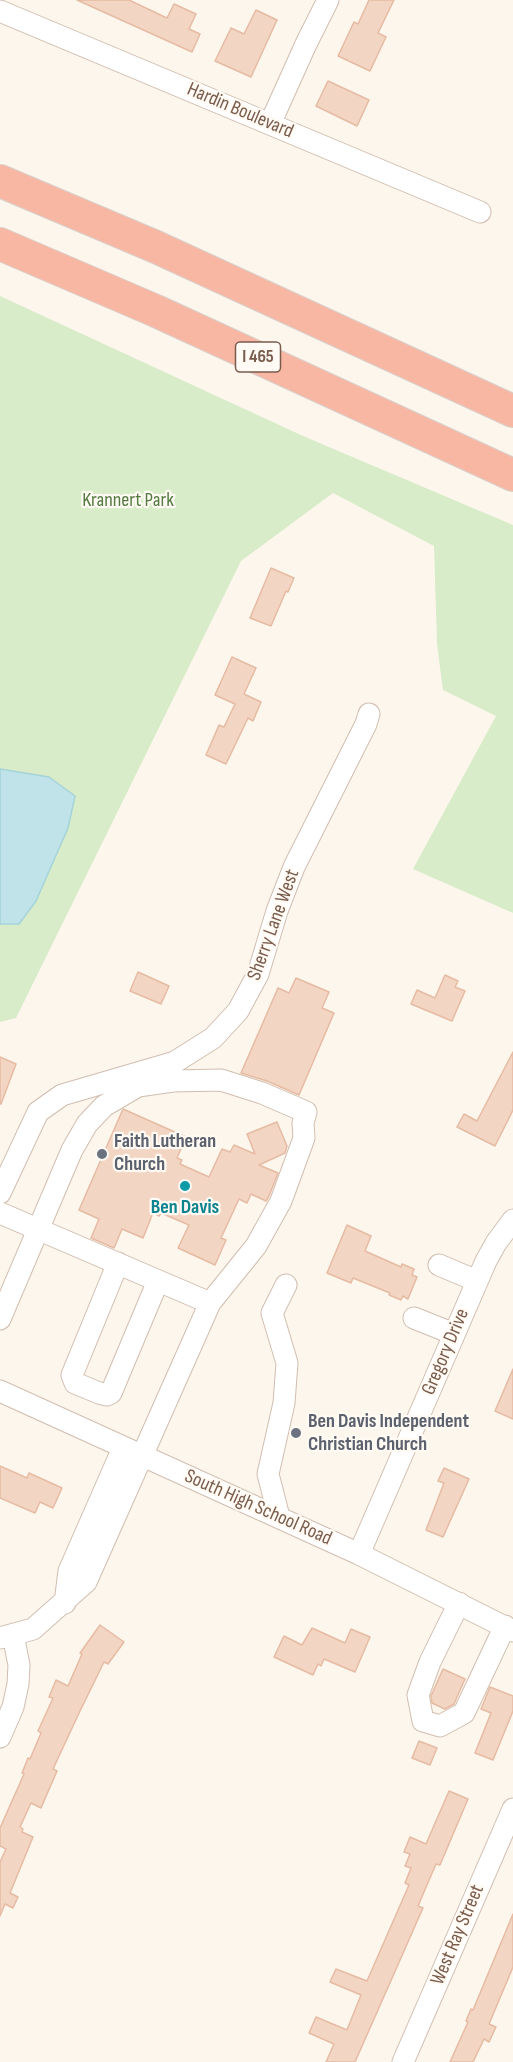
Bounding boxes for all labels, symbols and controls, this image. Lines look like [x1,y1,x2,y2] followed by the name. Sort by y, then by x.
[183,78,297,144] street label: Hardin Boulevard
[236,342,280,372] road number: I 465
[82,489,174,513] park label: Krannert Park
[243,866,305,984] street label: Sherry Lane West
[114,1130,216,1177] place label: Faith Lutheran Church
[95,1147,109,1161] marker: Faith Lutheran Church
[178,1179,192,1193] marker: Ben Davis
[151,1196,219,1220] place label: Ben Davis
[417,1305,475,1399] street label: Gregory Drive
[308,1410,469,1457] place label: Ben Davis Independent Christian Church
[289,1426,303,1440] marker: Ben Davis Independent Christian Church
[181,1465,335,1551] street label: South High School Road
[426,1881,490,1989] street label: West Ray Street

